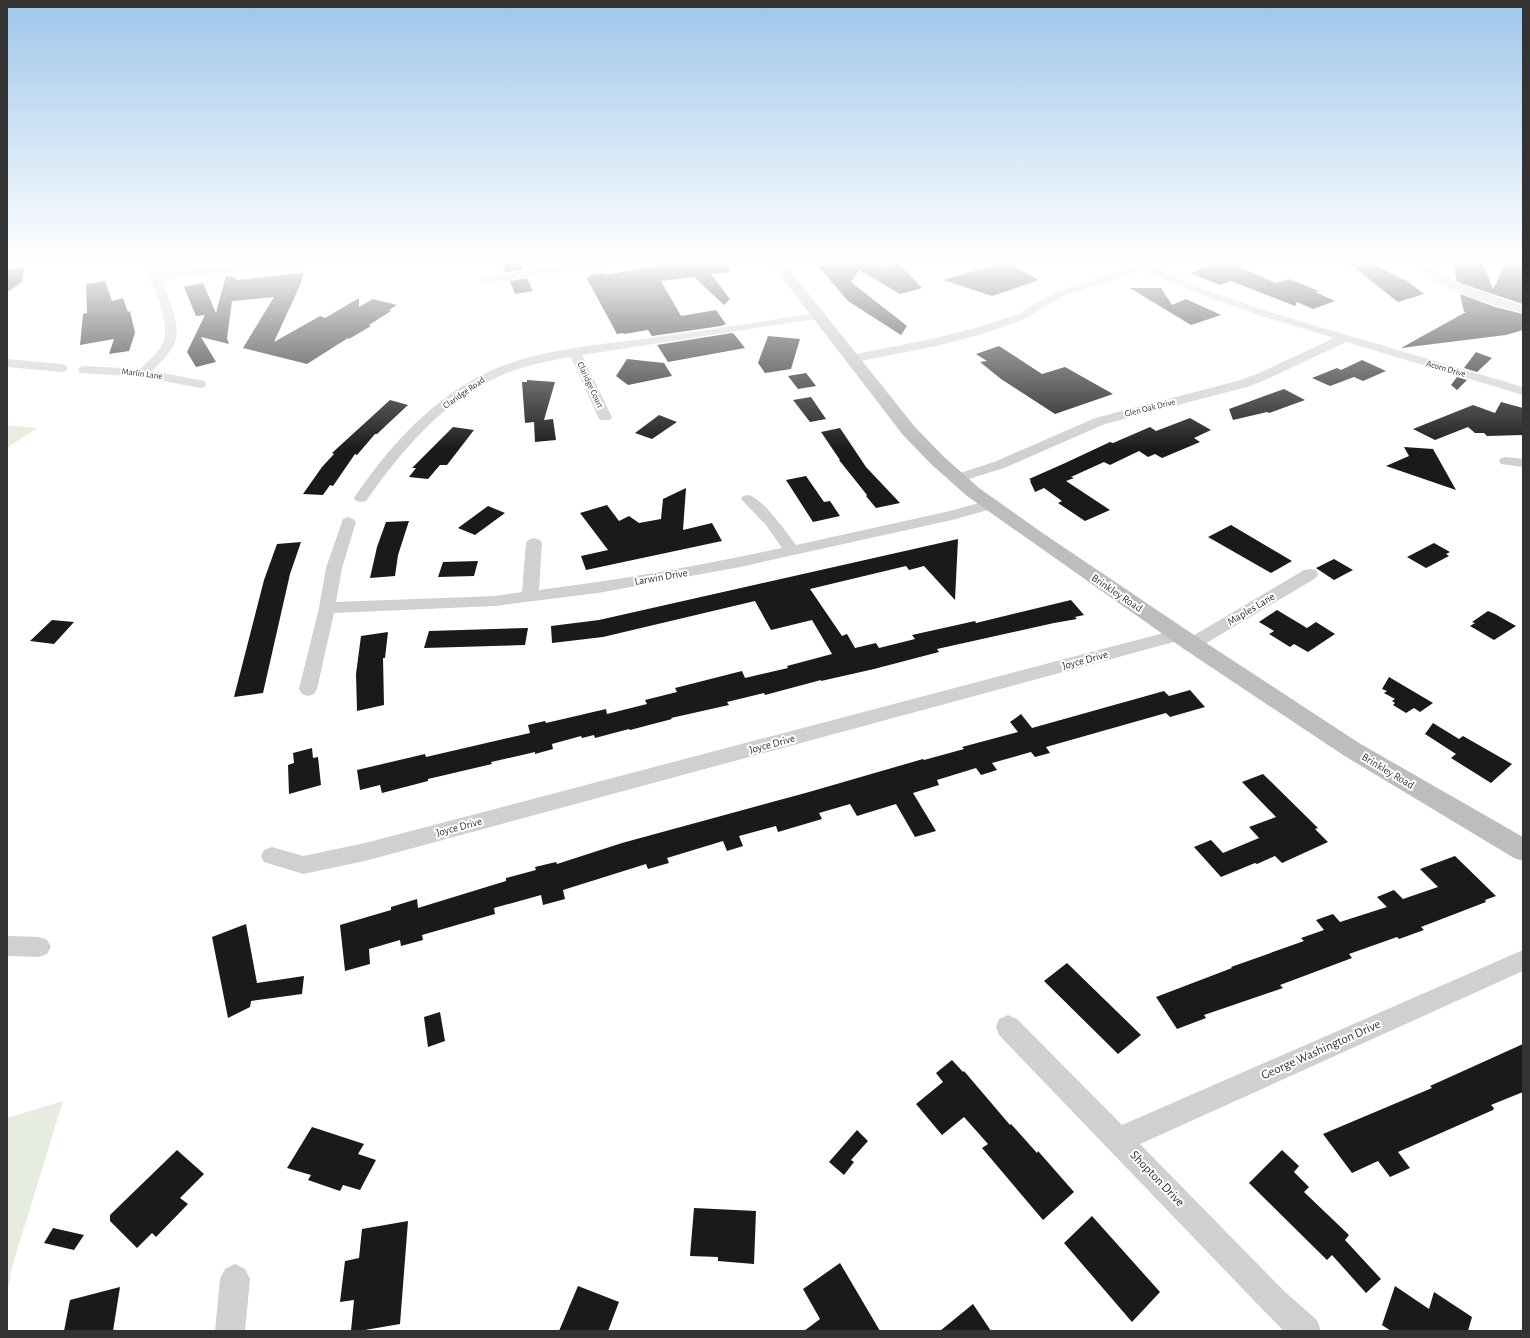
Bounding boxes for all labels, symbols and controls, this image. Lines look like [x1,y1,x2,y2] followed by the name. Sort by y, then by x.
[1425,359,1467,379] street label: Acorn Drive
[575,360,605,410] street label: Claridge Court
[121,367,163,381] street label: Marlin Lane
[441,375,487,411] street label: Claridge Road
[1124,397,1176,419] street label: Glen Oak Drive
[634,567,688,587] street label: Larwin Drive
[1090,572,1145,614] street label: Brinkley Road
[1225,591,1277,627] street label: Maples Lane
[1061,649,1109,671] street label: Joyce Drive
[748,733,796,755] street label: Joyce Drive
[1360,751,1416,791] street label: Brinkley Road
[435,816,483,838] street label: Joyce Drive
[1259,1018,1383,1082] street label: George Washington Drive
[1127,1149,1187,1209] street label: Shopton Drive

